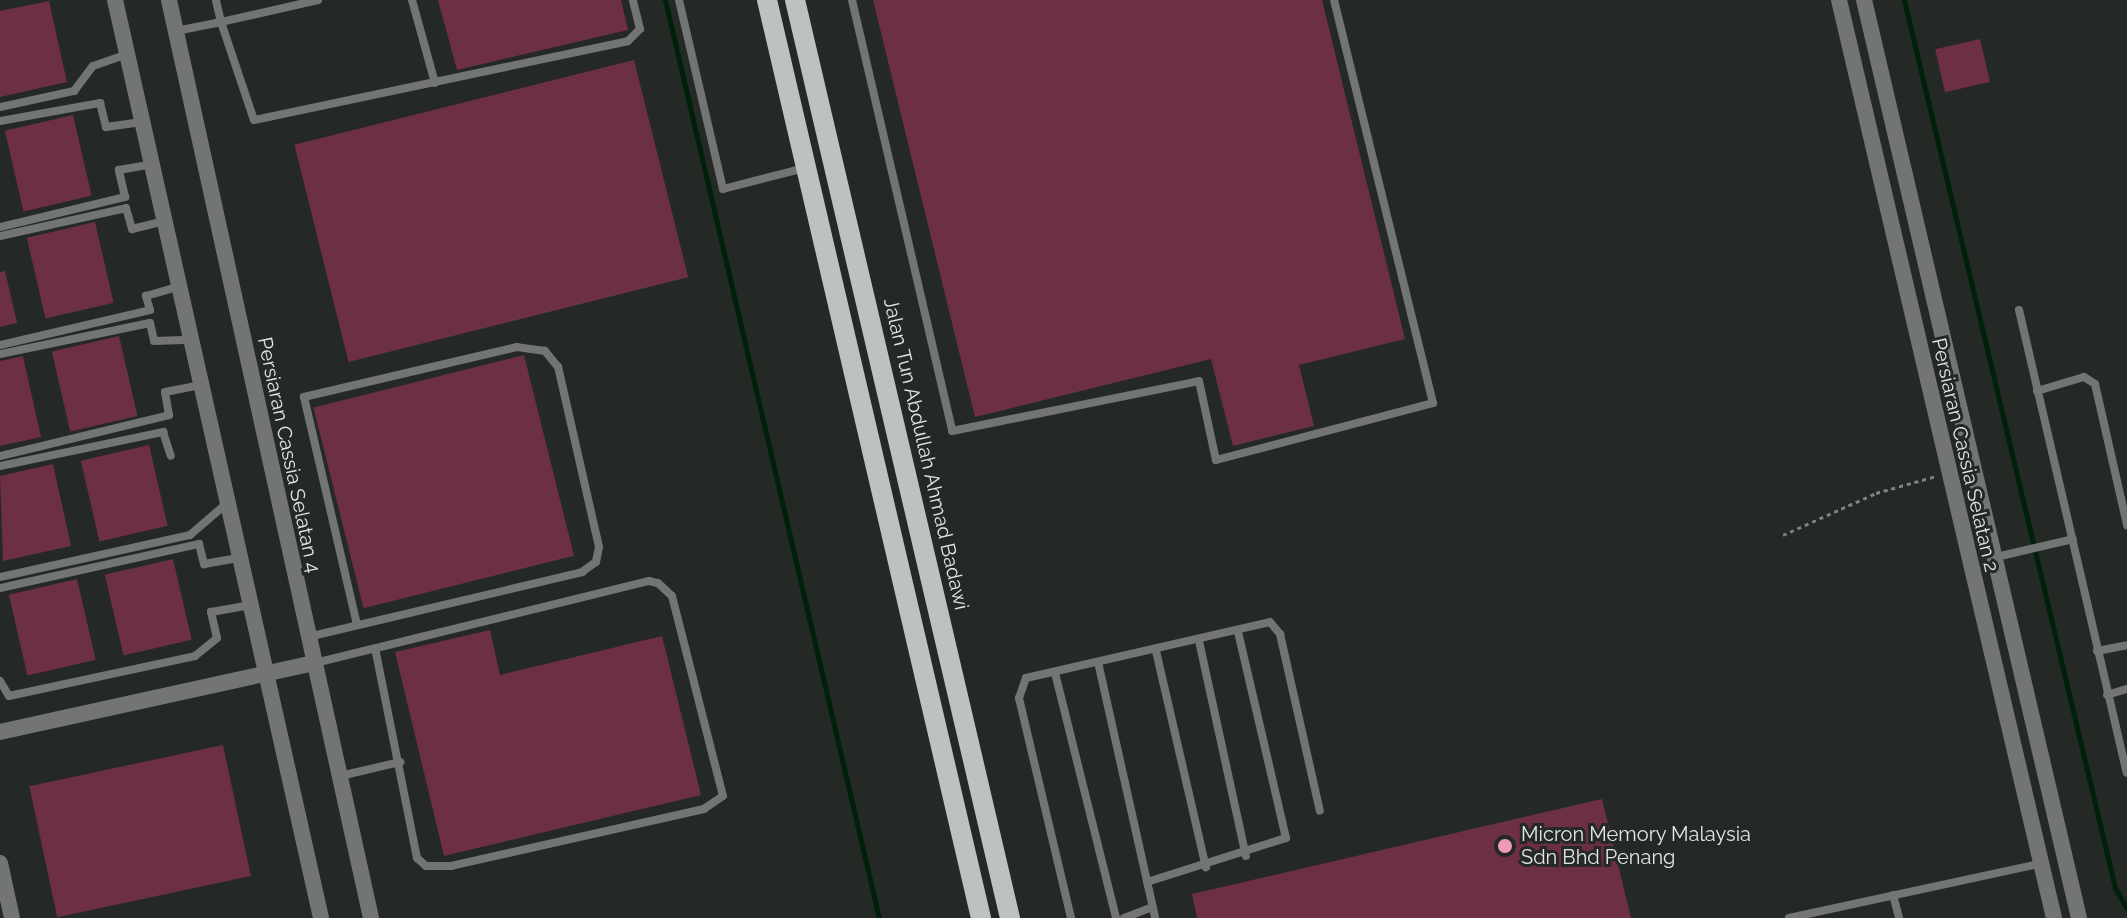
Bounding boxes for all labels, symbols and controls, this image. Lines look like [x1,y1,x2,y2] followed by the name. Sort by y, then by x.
[878,295,974,613] street label: Jalan Tun Abdullah Ahmad Badawi
[252,335,326,575] street label: Persiaran Cassia Selatan 4
[1926,335,2004,575] street label: Persiaran Cassia Selatan 2
[1521,822,1751,869] place label: Micron Memory Malaysia Sdn Bhd Penang
[1496,837,1514,855] marker: Micron Memory Malaysia Sdn Bhd Penang

